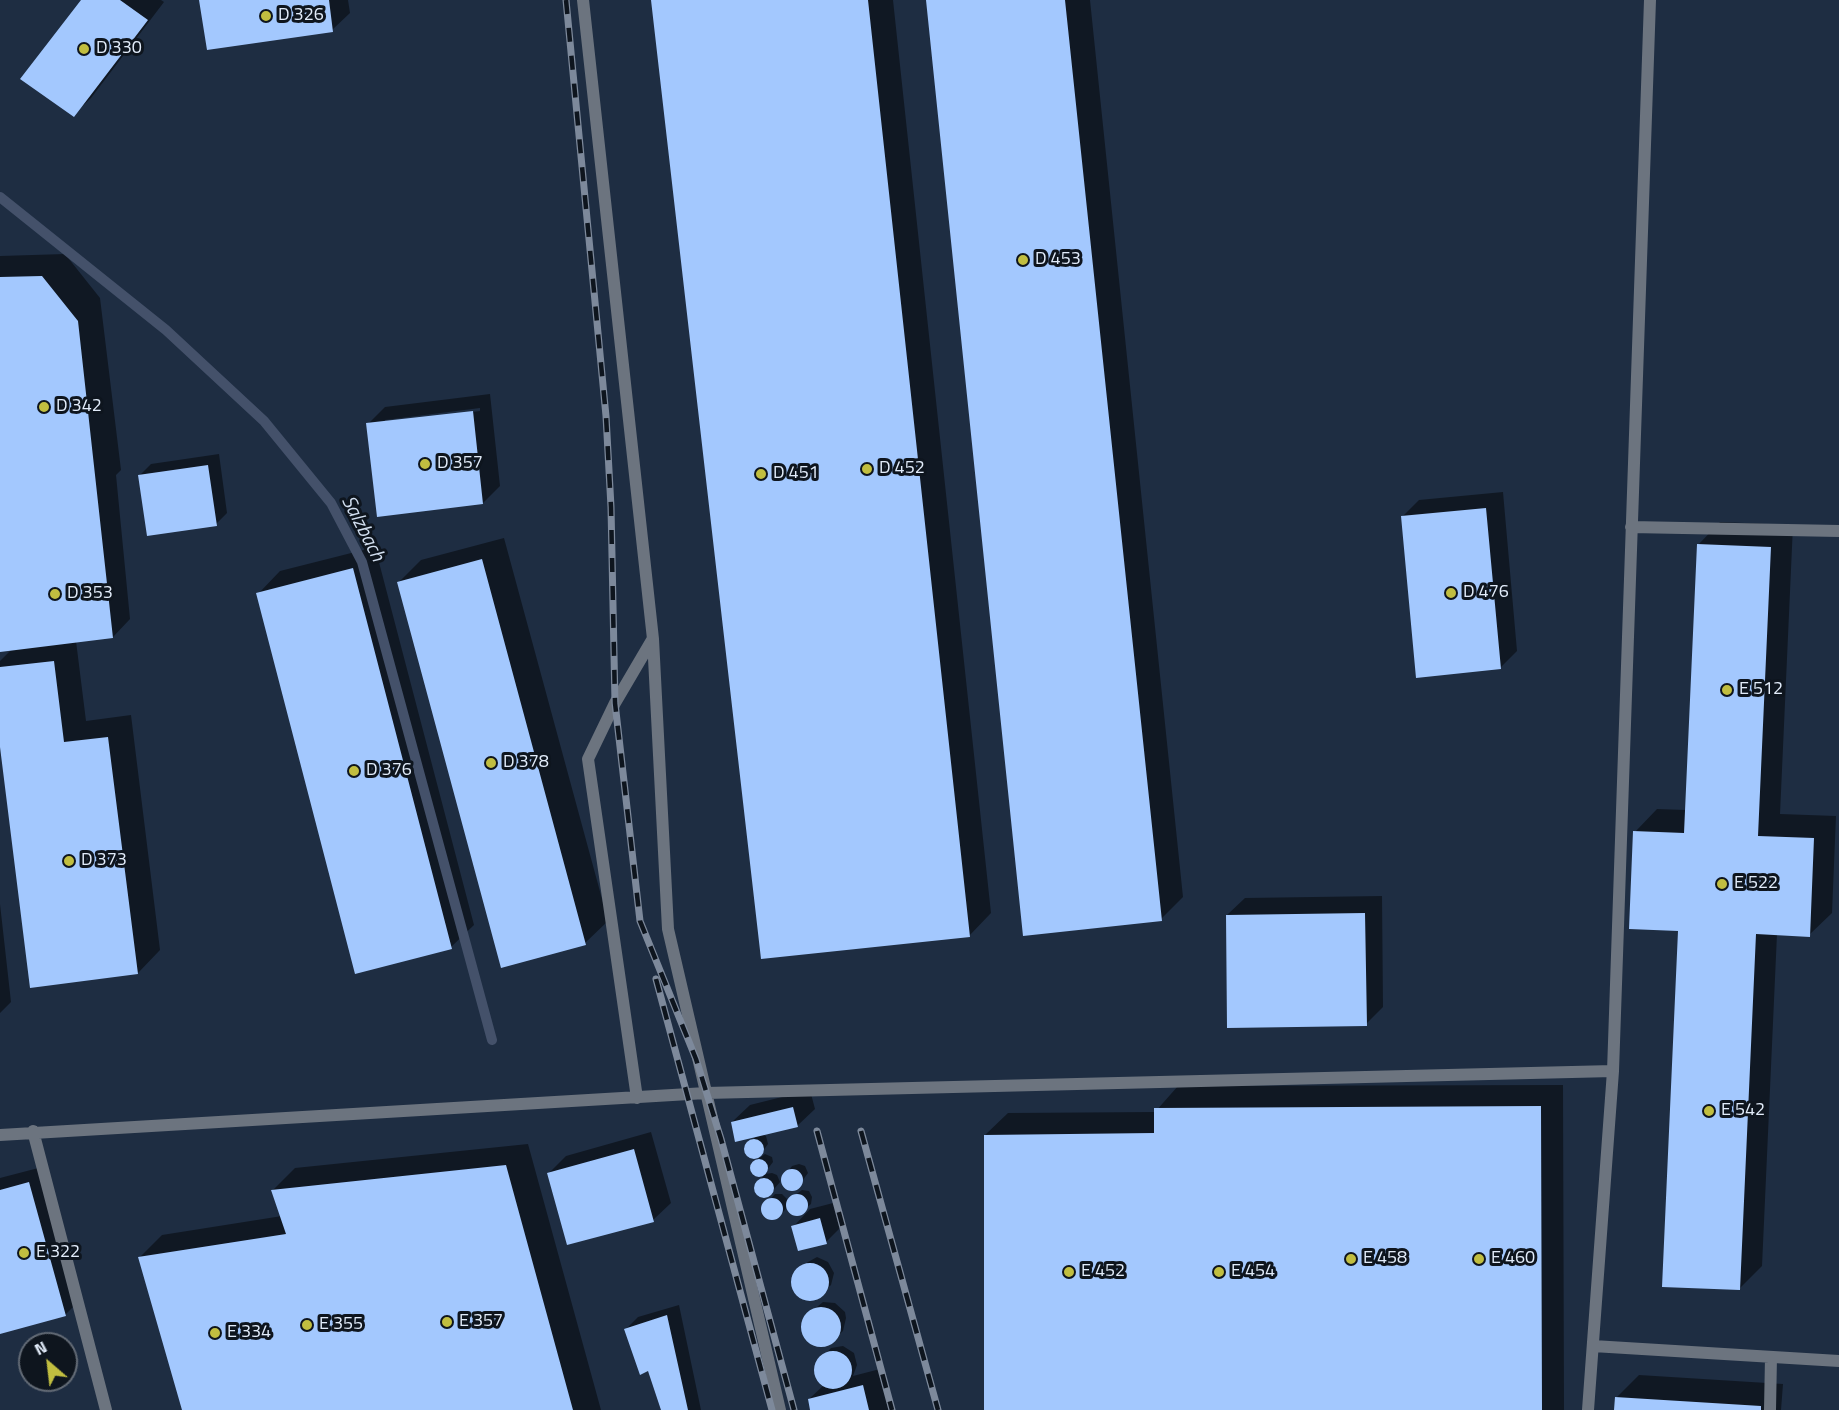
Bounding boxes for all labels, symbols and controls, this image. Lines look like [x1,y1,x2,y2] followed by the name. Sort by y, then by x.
[278,5,324,27] place label: D 326
[259,9,273,23] marker: D 326
[96,38,142,60] place label: D 330
[77,42,91,56] marker: D 330
[1035,249,1081,271] place label: D 453
[1016,253,1030,267] marker: D 453
[56,396,102,418] place label: D 342
[37,400,51,414] marker: D 342
[437,453,483,475] place label: D 357
[418,457,432,471] marker: D 357
[879,458,925,480] place label: D 452
[860,462,874,476] marker: D 452
[773,463,819,485] place label: D 451
[754,467,768,481] marker: D 451
[335,492,389,566] water label: Salzbach
[1463,582,1509,604] place label: D 476
[67,583,113,605] place label: D 353
[1444,586,1458,600] marker: D 476
[48,587,62,601] marker: D 353
[1739,679,1783,701] place label: E 512
[1720,683,1734,697] marker: E 512
[503,752,549,774] place label: D 378
[484,756,498,770] marker: D 378
[366,760,412,782] place label: D 376
[347,764,361,778] marker: D 376
[81,850,127,872] place label: D 373
[62,854,76,868] marker: D 373
[1734,873,1778,895] place label: E 522
[1715,877,1729,891] marker: E 522
[1721,1100,1765,1122] place label: E 542
[1702,1104,1716,1118] marker: E 542
[36,1242,80,1264] place label: E 322
[17,1246,31,1260] marker: E 322
[1363,1248,1407,1270] place label: E 458
[1491,1248,1535,1270] place label: E 460
[1344,1252,1358,1266] marker: E 458
[1472,1252,1486,1266] marker: E 460
[1081,1261,1125,1283] place label: E 452
[1231,1261,1275,1283] place label: E 454
[1062,1265,1076,1279] marker: E 452
[1212,1265,1226,1279] marker: E 454
[459,1311,503,1333] place label: E 357
[319,1314,363,1336] place label: E 355
[440,1315,454,1329] marker: E 357
[300,1318,314,1332] marker: E 355
[227,1322,271,1344] place label: E 334
[208,1326,222,1340] marker: E 334
[18,1332,78,1392] north arrow
[30,1335,51,1361] text: N

